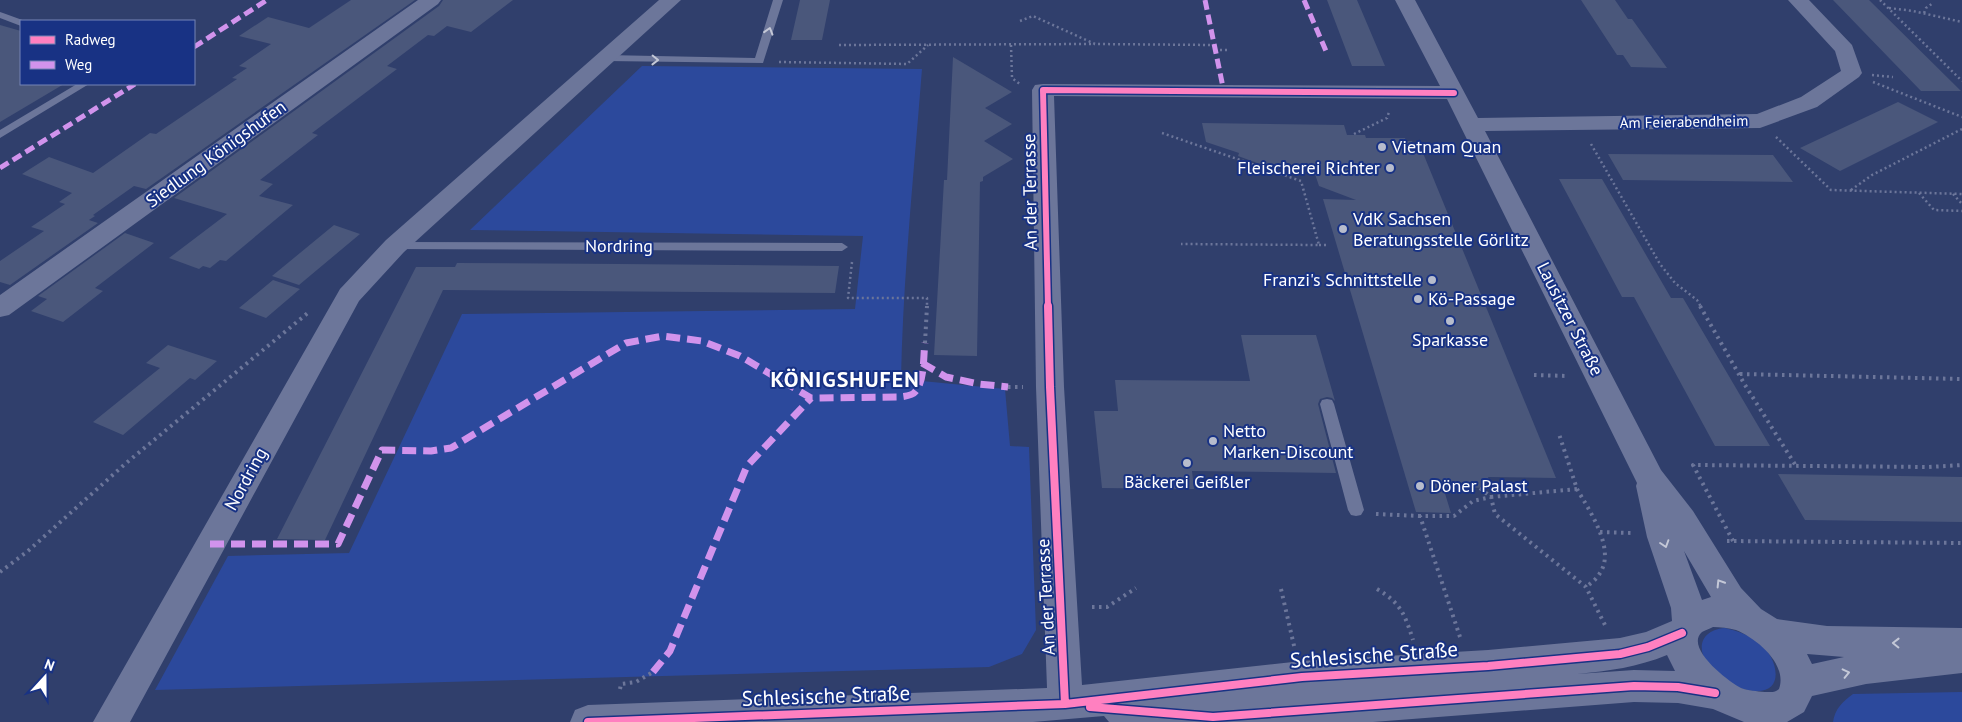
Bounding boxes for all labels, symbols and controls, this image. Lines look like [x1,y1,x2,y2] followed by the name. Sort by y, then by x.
[20,20,195,85] legend
[763,27,773,35] one-way arrow
[65,30,116,49] text: Radweg
[65,55,92,74] text: Weg
[651,55,659,65] one-way arrow
[141,95,291,212] street label: Siedlung Königshufen
[1620,111,1748,132] street label: Am Feierabendheim
[1017,133,1042,251] street label: An der Terrasse
[1391,135,1501,158] place label: Vietnam Quan
[1376,141,1388,153] marker: Vietnam Quan
[1237,156,1380,179] place label: Fleischerei Richter
[1384,162,1396,174] marker: Fleischerei Richter
[1352,207,1529,251] place label: VdK Sachsen Beratungsstelle Görlitz
[1337,223,1349,235] marker: VdK Sachsen Beratungsstelle Görlitz
[585,234,653,257] street label: Nordring
[1532,258,1609,379] street label: Lausitzer Straße
[1263,268,1422,291] place label: Franzi's Schnittstelle
[1426,274,1438,286] marker: Franzi's Schnittstelle
[1428,287,1516,310] place label: Kö-Passage
[1412,293,1424,305] marker: Kö-Passage
[1444,315,1456,327] marker: Sparkasse
[1412,328,1488,351] place label: Sparkasse
[770,365,920,393] district label: KÖNIGSHUFEN
[1223,419,1353,463] place label: Netto Marken-Discount
[1207,435,1219,447] marker: Netto Marken-Discount
[219,443,272,514] street label: Nordring
[1181,457,1193,469] marker: Bäckerei Geißler
[1124,470,1250,493] place label: Bäckerei Geißler
[1430,474,1528,497] place label: Döner Palast
[1414,480,1426,492] marker: Döner Palast
[1031,538,1060,656] street label: An der Terrasse
[1660,539,1670,547] one-way arrow
[1716,580,1726,589] one-way arrow
[1289,635,1459,674] street label: Schlesische Straße
[1892,638,1900,648] one-way arrow
[20,652,70,702] north arrow
[42,655,57,675] text: N
[1841,668,1850,678] one-way arrow
[741,679,911,712] street label: Schlesische Straße

